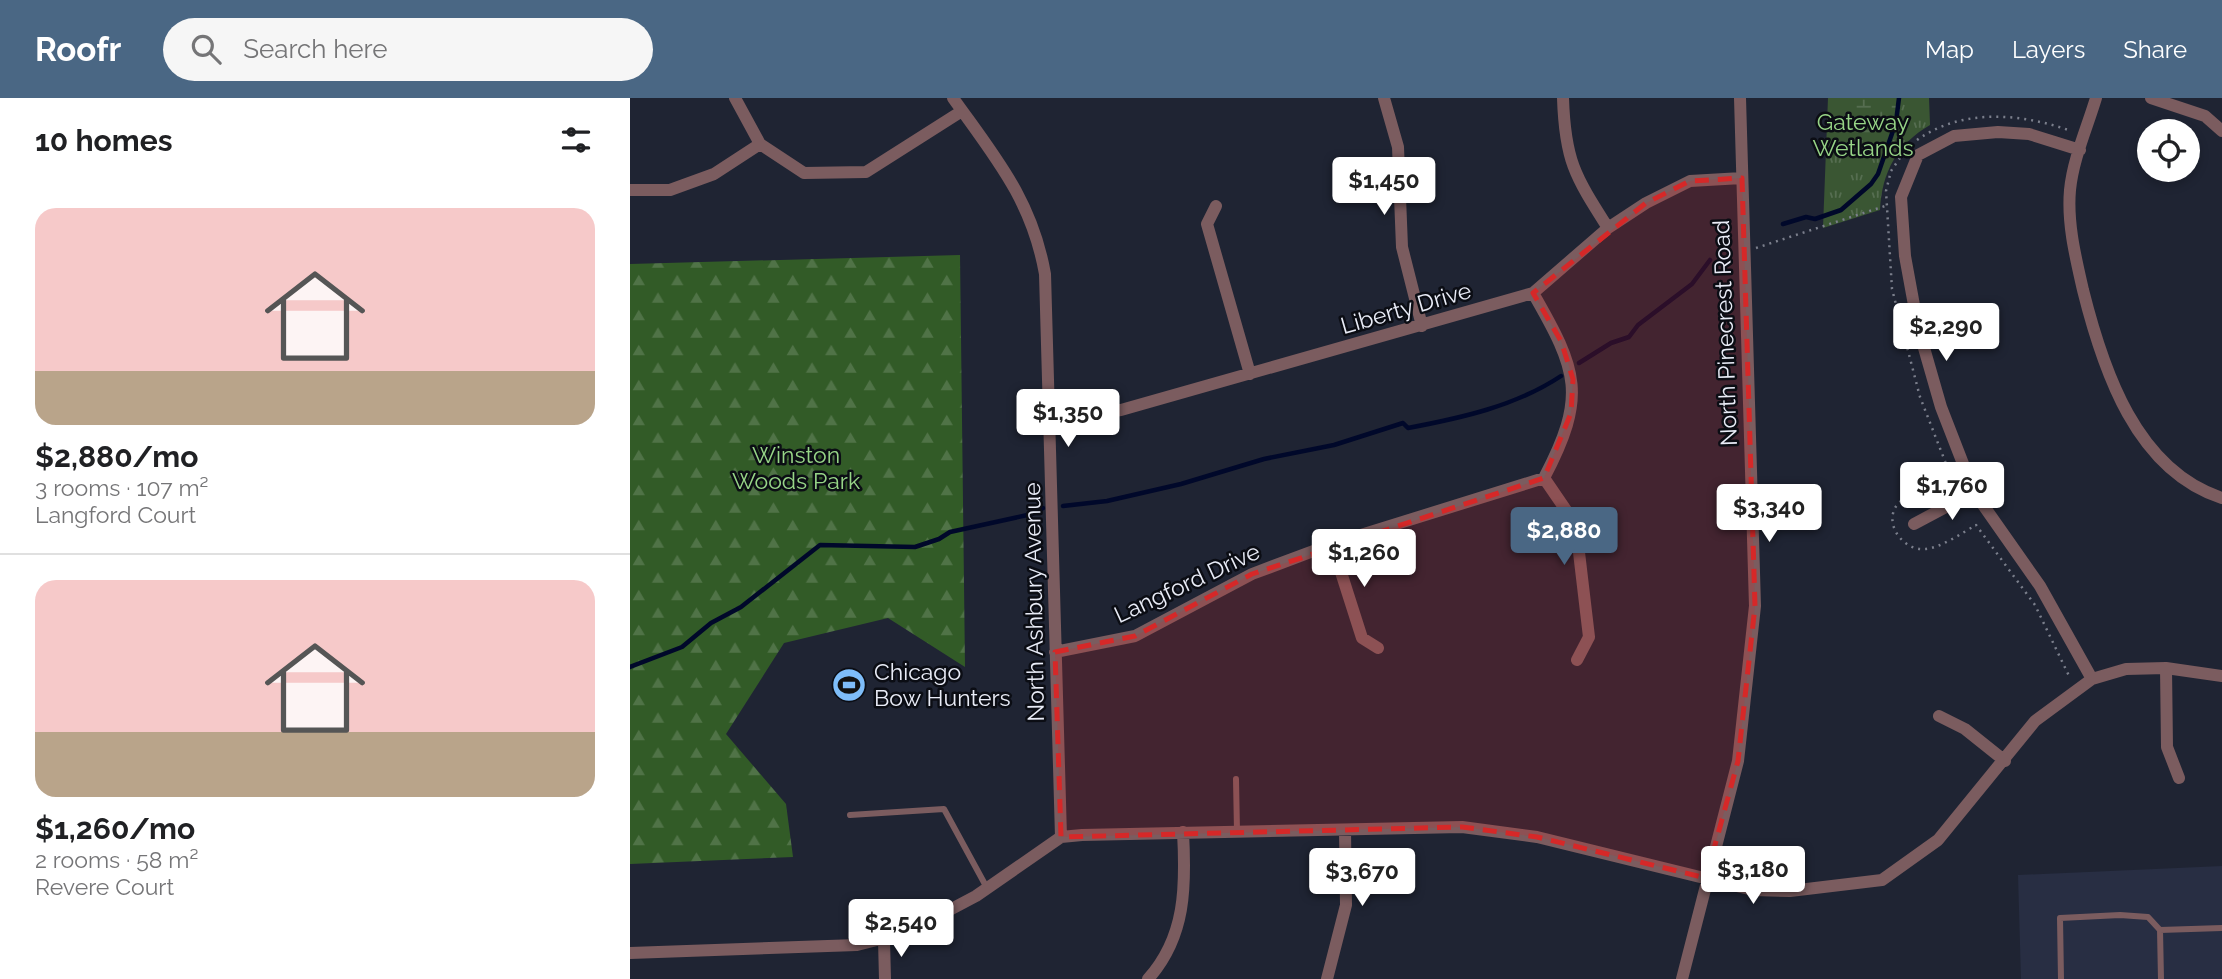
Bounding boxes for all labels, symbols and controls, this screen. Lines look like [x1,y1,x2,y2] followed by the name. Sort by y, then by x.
[163,18,653,81] search box
[35,30,121,69] text: Roofr
[187,30,225,68] icon: search
[243,34,388,64] text: Search here
[1925,35,1974,64] text: Map
[2012,35,2085,64] text: Layers
[2123,35,2187,64] text: Share
[1812,108,1914,161] park label: Gateway Wetlands
[2137,119,2200,182] map controls
[2137,119,2200,182] button: locate
[557,121,595,159] icon: filters
[35,123,172,158] text: 10 homes
[1327,158,1441,217] pin: $1,450
[1348,166,1420,193] text: $1,450
[1707,220,1742,447] street label: North Pinecrest Road
[252,253,378,379] icon: home
[1338,276,1474,339] street label: Liberty Drive
[1889,303,2003,363] pin: $2,290
[1909,312,1983,339] text: $2,290
[1011,390,1125,449] pin: $1,350
[1033,398,1103,425] text: $1,350
[35,439,198,474] text: $2,880/mo
[732,441,860,494] park label: Winston Woods Park
[1895,462,2009,522] pin: $1,760
[1916,471,1988,498] text: $1,760
[35,474,209,501] text: 3 rooms · 107 m²
[1018,482,1049,722] street label: North Ashbury Avenue
[1712,484,1826,544] pin: $3,340
[1733,493,1805,520] text: $3,340
[35,501,196,528] text: Langford Court
[1507,508,1621,567] pin: $2,880
[1527,516,1601,543] text: $2,880
[1307,530,1421,589] pin: $1,260
[1110,537,1264,628] street label: Langford Drive
[1328,538,1400,565] text: $1,260
[252,625,378,751] icon: home
[874,658,1011,711] place label: Chicago Bow Hunters
[830,666,868,704] sports icon: Chicago Bow Hunters
[35,811,195,846] text: $1,260/mo
[35,846,198,873] text: 2 rooms · 58 m²
[1696,846,1810,906] pin: $3,180
[1305,848,1419,908] pin: $3,670
[1717,855,1789,882] text: $3,180
[1325,857,1399,884] text: $3,670
[35,873,174,900] text: Revere Court
[844,900,958,959] pin: $2,540
[865,908,937,935] text: $2,540

